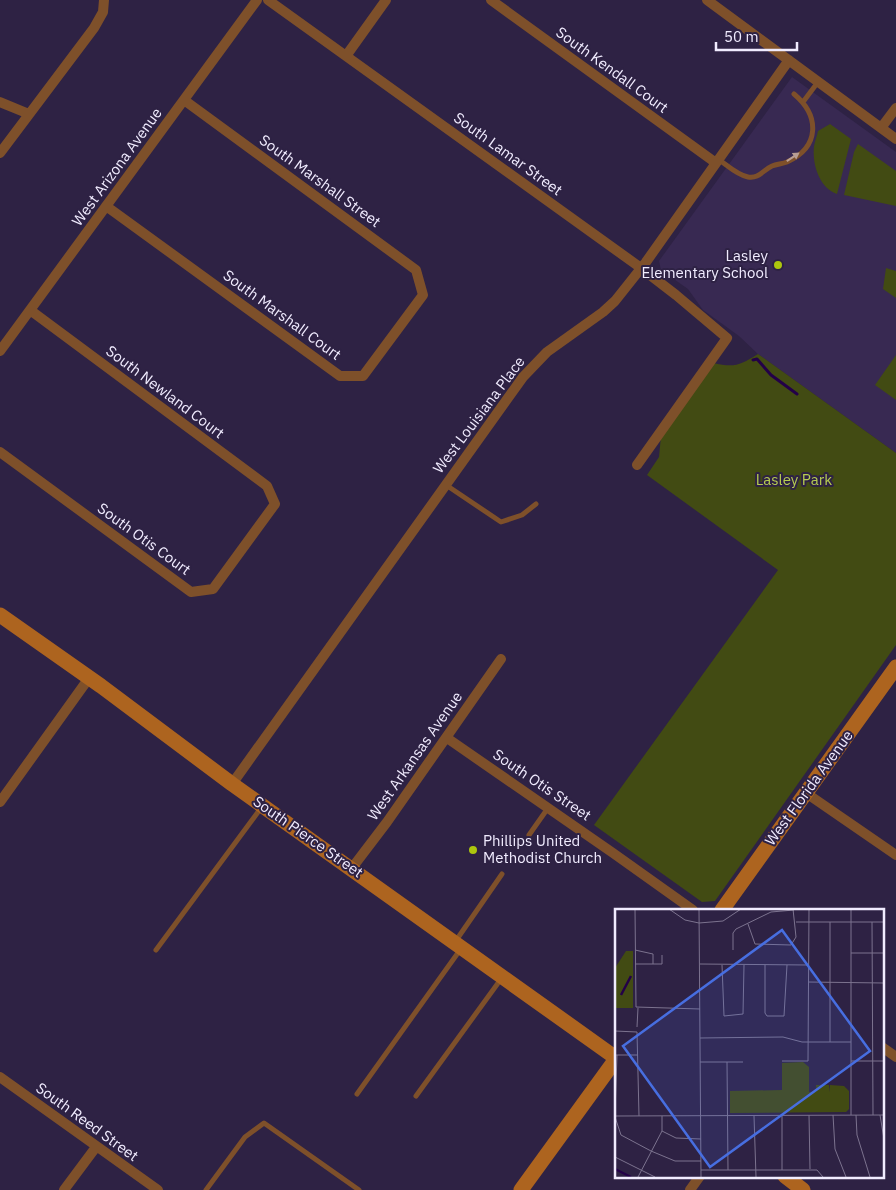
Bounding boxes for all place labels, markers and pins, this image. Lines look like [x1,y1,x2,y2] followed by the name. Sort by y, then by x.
[641,246,769,282] place label: Lasley Elementary School
[772,259,784,271] marker: Lasley Elementary School
[483,831,602,867] place label: Phillips United Methodist Church
[467,844,479,856] marker: Phillips United Methodist Church

